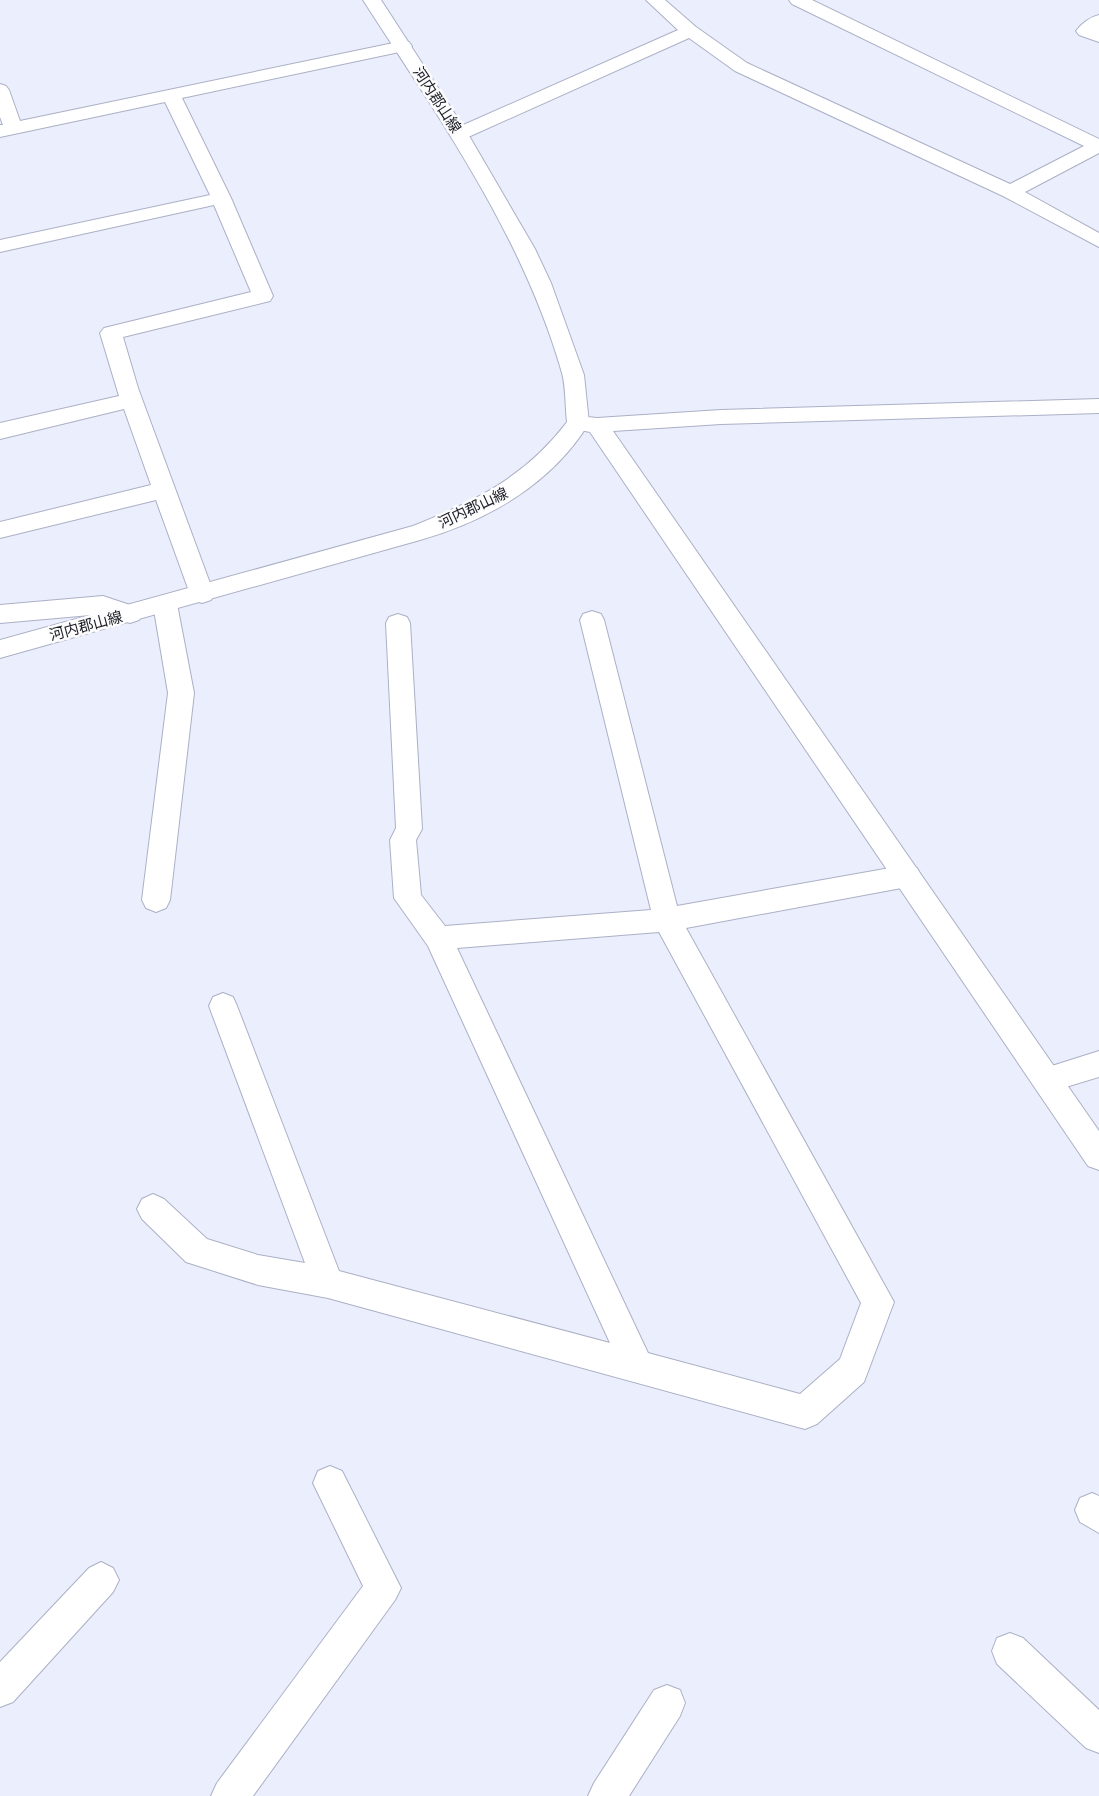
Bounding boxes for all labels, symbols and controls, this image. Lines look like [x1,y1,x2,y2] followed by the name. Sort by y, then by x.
[409,64,465,136] street label: 河内郡山線
[435,484,511,532] street label: 河内郡山線
[47,608,125,644] street label: 河内郡山線

